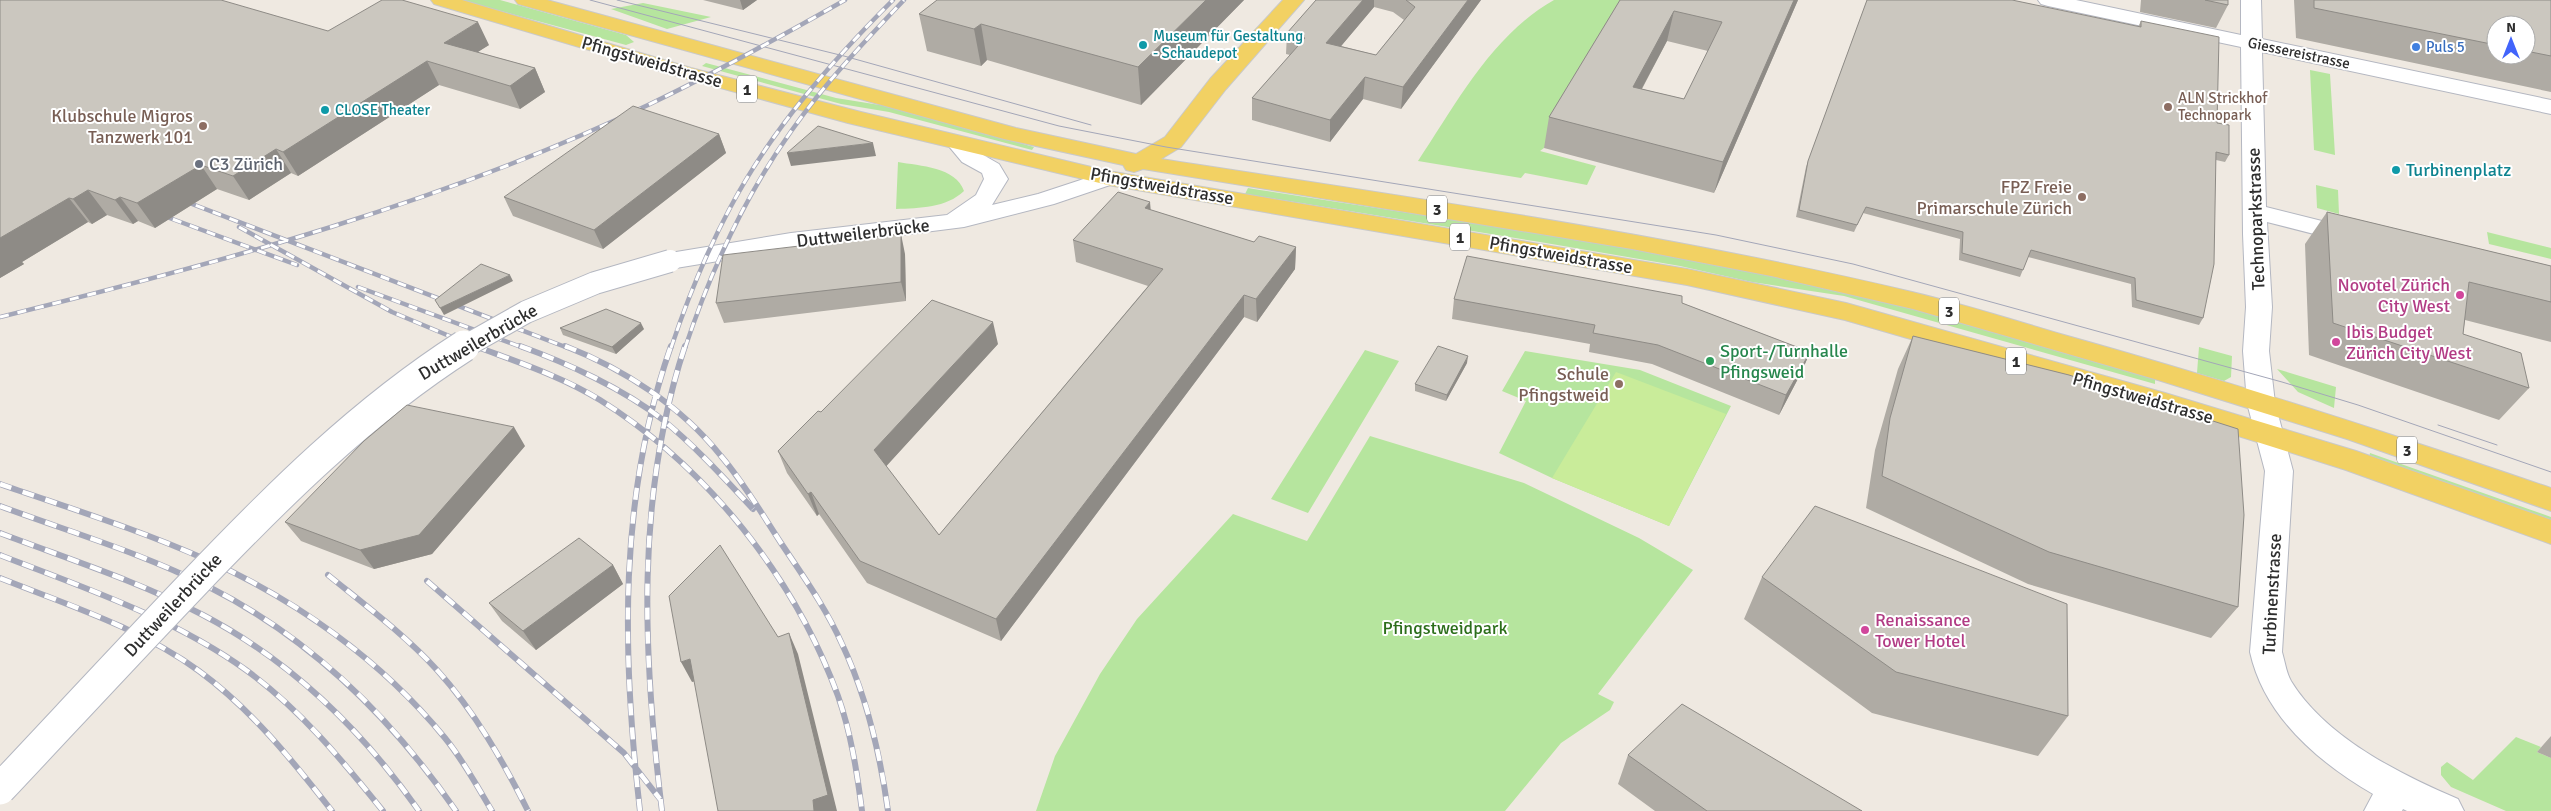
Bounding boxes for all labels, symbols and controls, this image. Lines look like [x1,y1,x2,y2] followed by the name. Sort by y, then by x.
[2486,15,2536,65] north arrow
[2506,19,2516,36] text: N
[1153,27,1303,62] place label: Museum für Gestaltung - Schaudepot
[579,31,725,93] street label: Pfingstweidstrasse
[2246,33,2352,73] street label: Giessereistrasse
[2426,38,2465,56] place label: Puls 5
[1137,39,1149,51] marker: Museum für Gestaltung - Schaudepot
[2410,41,2422,53] marker: Puls 5
[737,76,757,102] road number: 1
[2178,89,2268,124] place label: ALN Strickhof Technopark
[335,101,431,119] place label: CLOSE Theater
[2162,101,2174,113] marker: ALN Strickhof Technopark
[319,104,331,116] marker: CLOSE Theater
[51,105,193,148] place label: Klubschule Migros Tanzwerk 101
[197,120,209,132] marker: Klubschule Migros Tanzwerk 101
[2243,147,2269,291] street label: Technoparkstrasse
[209,153,283,175] place label: C3 Zürich
[193,158,205,170] marker: C3 Zürich
[2406,159,2511,181] place label: Turbinenplatz
[1089,163,1235,209] street label: Pfingstweidstrasse
[2390,164,2402,176] marker: Turbinenplatz
[1916,176,2072,219] place label: FPZ Freie Primarschule Zürich
[2076,191,2088,203] marker: FPZ Freie Primarschule Zürich
[1427,195,1447,222] road number: 3
[795,214,931,252] street label: Duttweilerbrücke
[1450,223,1470,250] road number: 1
[1488,232,1634,278] street label: Pfingstweidstrasse
[2337,274,2450,317] place label: Novotel Zürich City West
[2454,289,2466,301] marker: Novotel Zürich City West
[1939,298,1959,324] road number: 3
[415,299,541,385] street label: Duttweilerbrücke
[2346,321,2472,364] place label: Ibis Budget Zürich City West
[2330,336,2342,348] marker: Ibis Budget Zürich City West
[1720,340,1848,383] place label: Sport-/Turnhalle Pfingsweid
[2006,348,2026,374] road number: 1
[1704,355,1716,367] marker: Sport-/Turnhalle Pfingsweid
[1518,363,1609,406] place label: Schule Pfingstweid
[2070,367,2216,429] street label: Pfingstweidstrasse
[1613,378,1625,390] marker: Schule Pfingstweid
[2397,436,2417,464] road number: 3
[2258,533,2286,655] street label: Turbinenstrasse
[119,549,227,661] street label: Duttweilerbrücke
[1875,609,1971,652] place label: Renaissance Tower Hotel
[1383,617,1507,639] park label: Pfingstweidpark
[1859,624,1871,636] marker: Renaissance Tower Hotel

